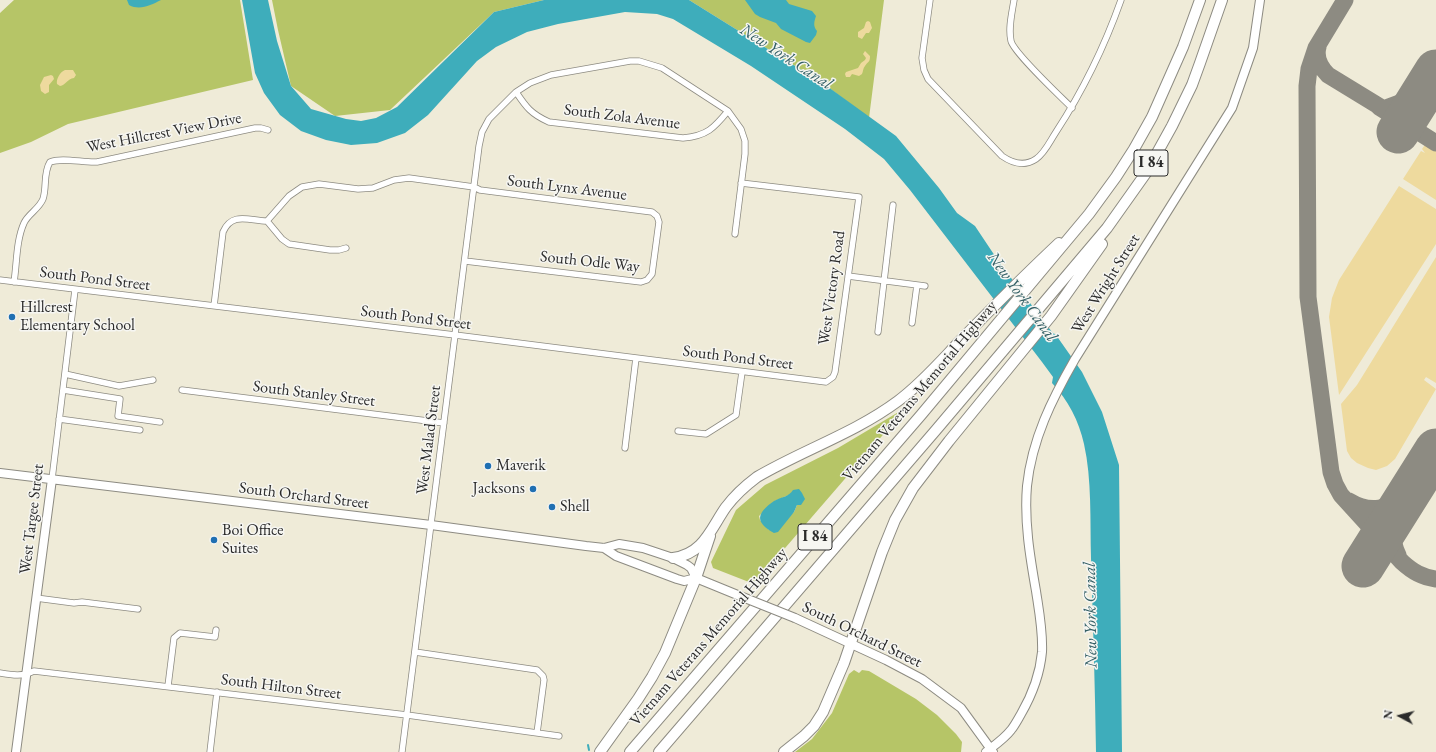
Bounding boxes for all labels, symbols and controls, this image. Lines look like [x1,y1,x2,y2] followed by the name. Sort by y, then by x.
[736,20,836,94] water label: New York Canal
[563,100,681,134] street label: South Zola Avenue
[85,109,243,157] street label: West Hillcrest View Drive
[1134,150,1168,176] road number: I 84
[506,171,628,205] street label: South Lynx Avenue
[814,229,850,347] street label: West Victory Road
[1068,231,1144,337] street label: West Wright Street
[539,247,641,277] street label: South Odle Way
[983,248,1061,346] water label: New York Canal
[39,263,151,295] street label: South Pond Street
[839,297,1001,485] street label: Vietnam Veterans Memorial Highway
[20,298,135,336] place label: Hillcrest Elementary School
[360,302,472,334] street label: South Pond Street
[7,312,17,322] marker: Hillcrest Elementary School
[682,342,794,374] street label: South Pond Street
[252,377,376,411] street label: South Stanley Street
[413,384,445,496] street label: West Malad Street
[496,456,546,476] place label: Maverik
[483,461,493,471] marker: Maverik
[16,463,48,575] street label: West Targee Street
[238,479,370,513] street label: South Orchard Street
[472,479,525,499] place label: Jacksons
[528,484,538,494] marker: Jacksons
[560,497,590,517] place label: Shell
[547,502,557,512] marker: Shell
[222,521,283,559] place label: Boi Office Suites
[798,524,832,550] road number: I 84
[209,535,219,545] marker: Boi Office Suites
[626,544,792,730] street label: Vietnam Veterans Memorial Highway
[1080,562,1102,668] water label: New York Canal
[799,598,925,672] street label: South Orchard Street
[220,670,342,704] street label: South Hilton Street
[1380,696,1420,736] north arrow
[1381,709,1396,720] text: N

